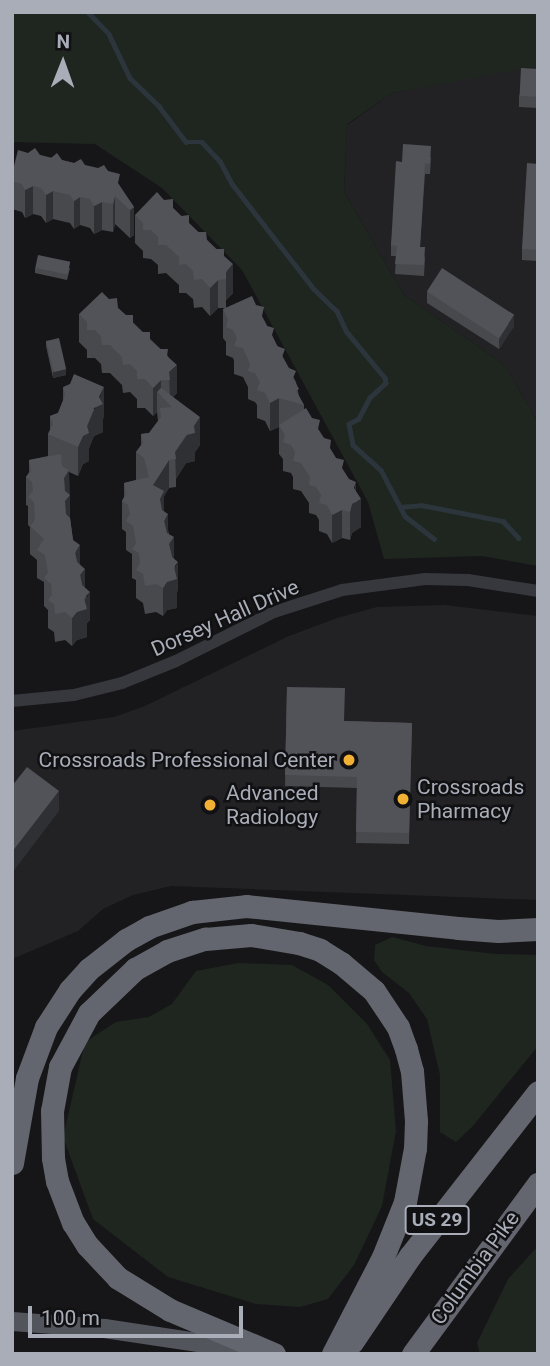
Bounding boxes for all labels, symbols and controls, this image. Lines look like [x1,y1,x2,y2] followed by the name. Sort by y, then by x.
[28,28,98,98] north arrow
[56,30,70,53] text: N
[147,574,303,662] street label: Dorsey Hall Drive
[39,747,335,773] place label: Crossroads Professional Center
[341,752,357,768] marker: Crossroads Professional Center
[417,774,524,824] place label: Crossroads Pharmacy
[226,780,319,830] place label: Advanced Radiology
[395,791,411,807] marker: Crossroads Pharmacy
[200,795,220,815] marker: Advanced Radiology
[404,1204,470,1236] road number: US 29
[425,1206,525,1330] street label: Columbia Pike
[32,1292,247,1336] scale bar
[41,1306,100,1330] text: 100 m

